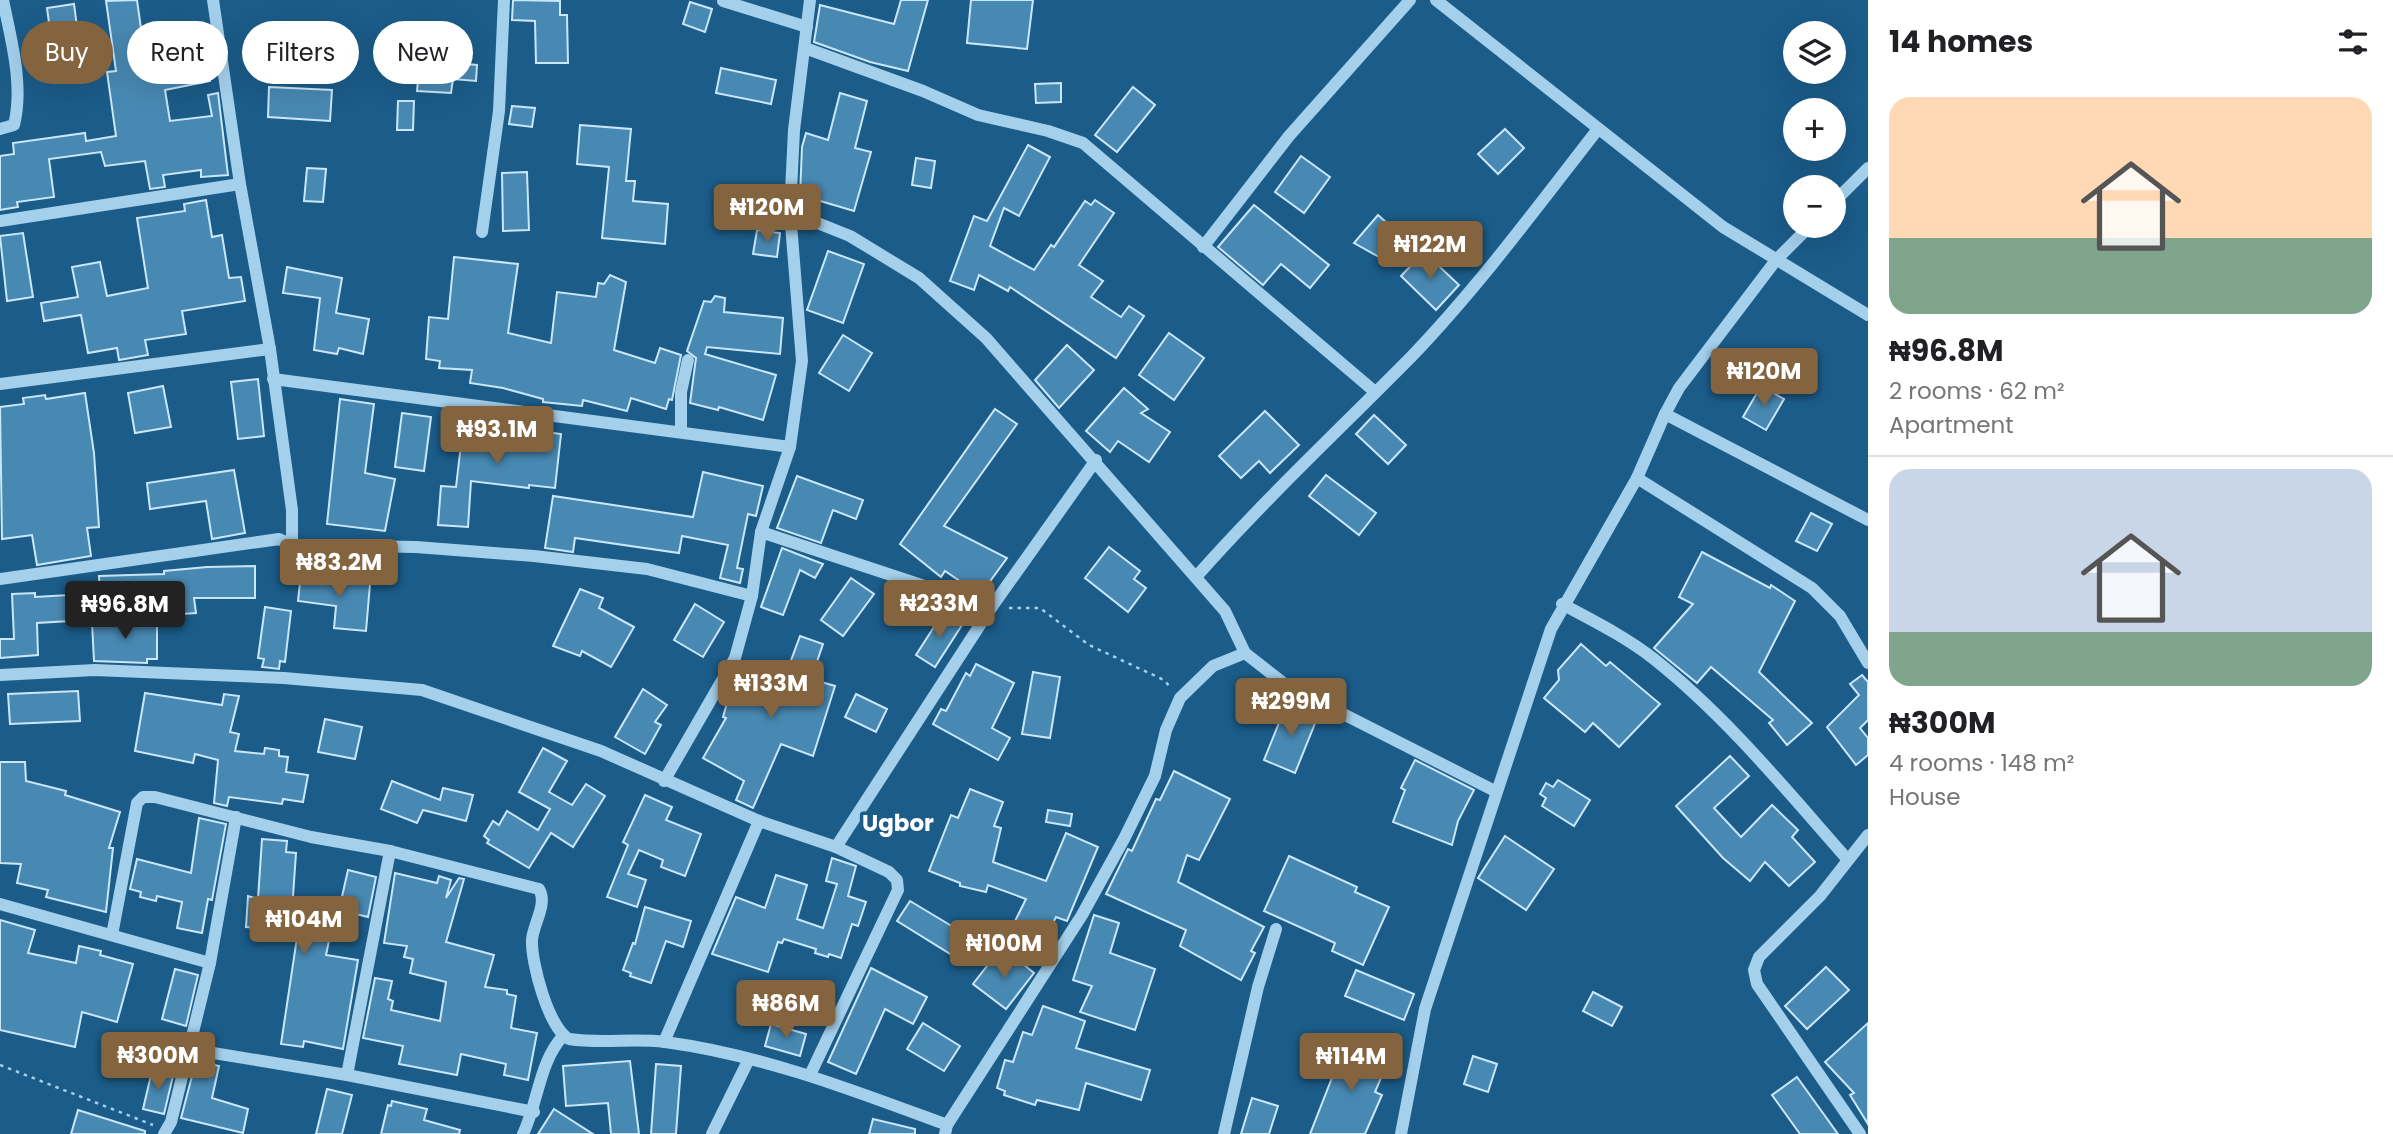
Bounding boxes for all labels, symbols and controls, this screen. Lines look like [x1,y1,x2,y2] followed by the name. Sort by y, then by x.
[1889,20,2033,63] text: 14 homes
[21,21,113,84] chip: Buy
[127,21,228,84] chip: Rent
[242,21,359,84] chip: Filters
[373,21,473,84] chip: New
[1783,21,1846,238] map controls
[1783,21,1846,84] button: layers
[2334,23,2372,61] icon: filters
[1783,98,1846,161] button: +
[2068,143,2194,269] icon: home
[1783,175,1846,238] button: −
[718,184,816,244] pin: ₦120M
[730,191,804,223] text: ₦120M
[1381,222,1479,281] pin: ₦122M
[1394,228,1466,260] text: ₦122M
[1889,329,2004,372] text: ₦96.8M
[1715,348,1813,408] pin: ₦120M
[1727,355,1801,387] text: ₦120M
[1889,375,2065,407] text: 2 rooms · 62 m²
[440,406,554,466] pin: ₦93.1M
[1889,409,2014,441] text: Apartment
[457,413,537,445] text: ₦93.1M
[2068,515,2194,641] icon: home
[282,540,396,599] pin: ₦83.2M
[296,546,382,578] text: ₦83.2M
[890,580,988,640] pin: ₦233M
[68,582,182,641] pin: ₦96.8M
[900,587,978,619] text: ₦233M
[81,588,169,620] text: ₦96.8M
[722,660,820,720] pin: ₦133M
[734,667,808,699] text: ₦133M
[1242,678,1340,738] pin: ₦299M
[1251,685,1331,717] text: ₦299M
[1889,701,1995,744] text: ₦300M
[1889,747,2074,779] text: 4 rooms · 148 m²
[1889,781,1961,813] text: House
[862,807,934,839] district label: Ugbor
[255,897,353,956] pin: ₦104M
[266,903,342,935] text: ₦104M
[955,920,1053,980] pin: ₦100M
[966,927,1042,959] text: ₦100M
[745,981,827,1040] pin: ₦86M
[752,987,820,1019] text: ₦86M
[109,1032,207,1092] pin: ₦300M
[1302,1034,1400,1093] pin: ₦114M
[117,1039,199,1071] text: ₦300M
[1316,1040,1386,1072] text: ₦114M

